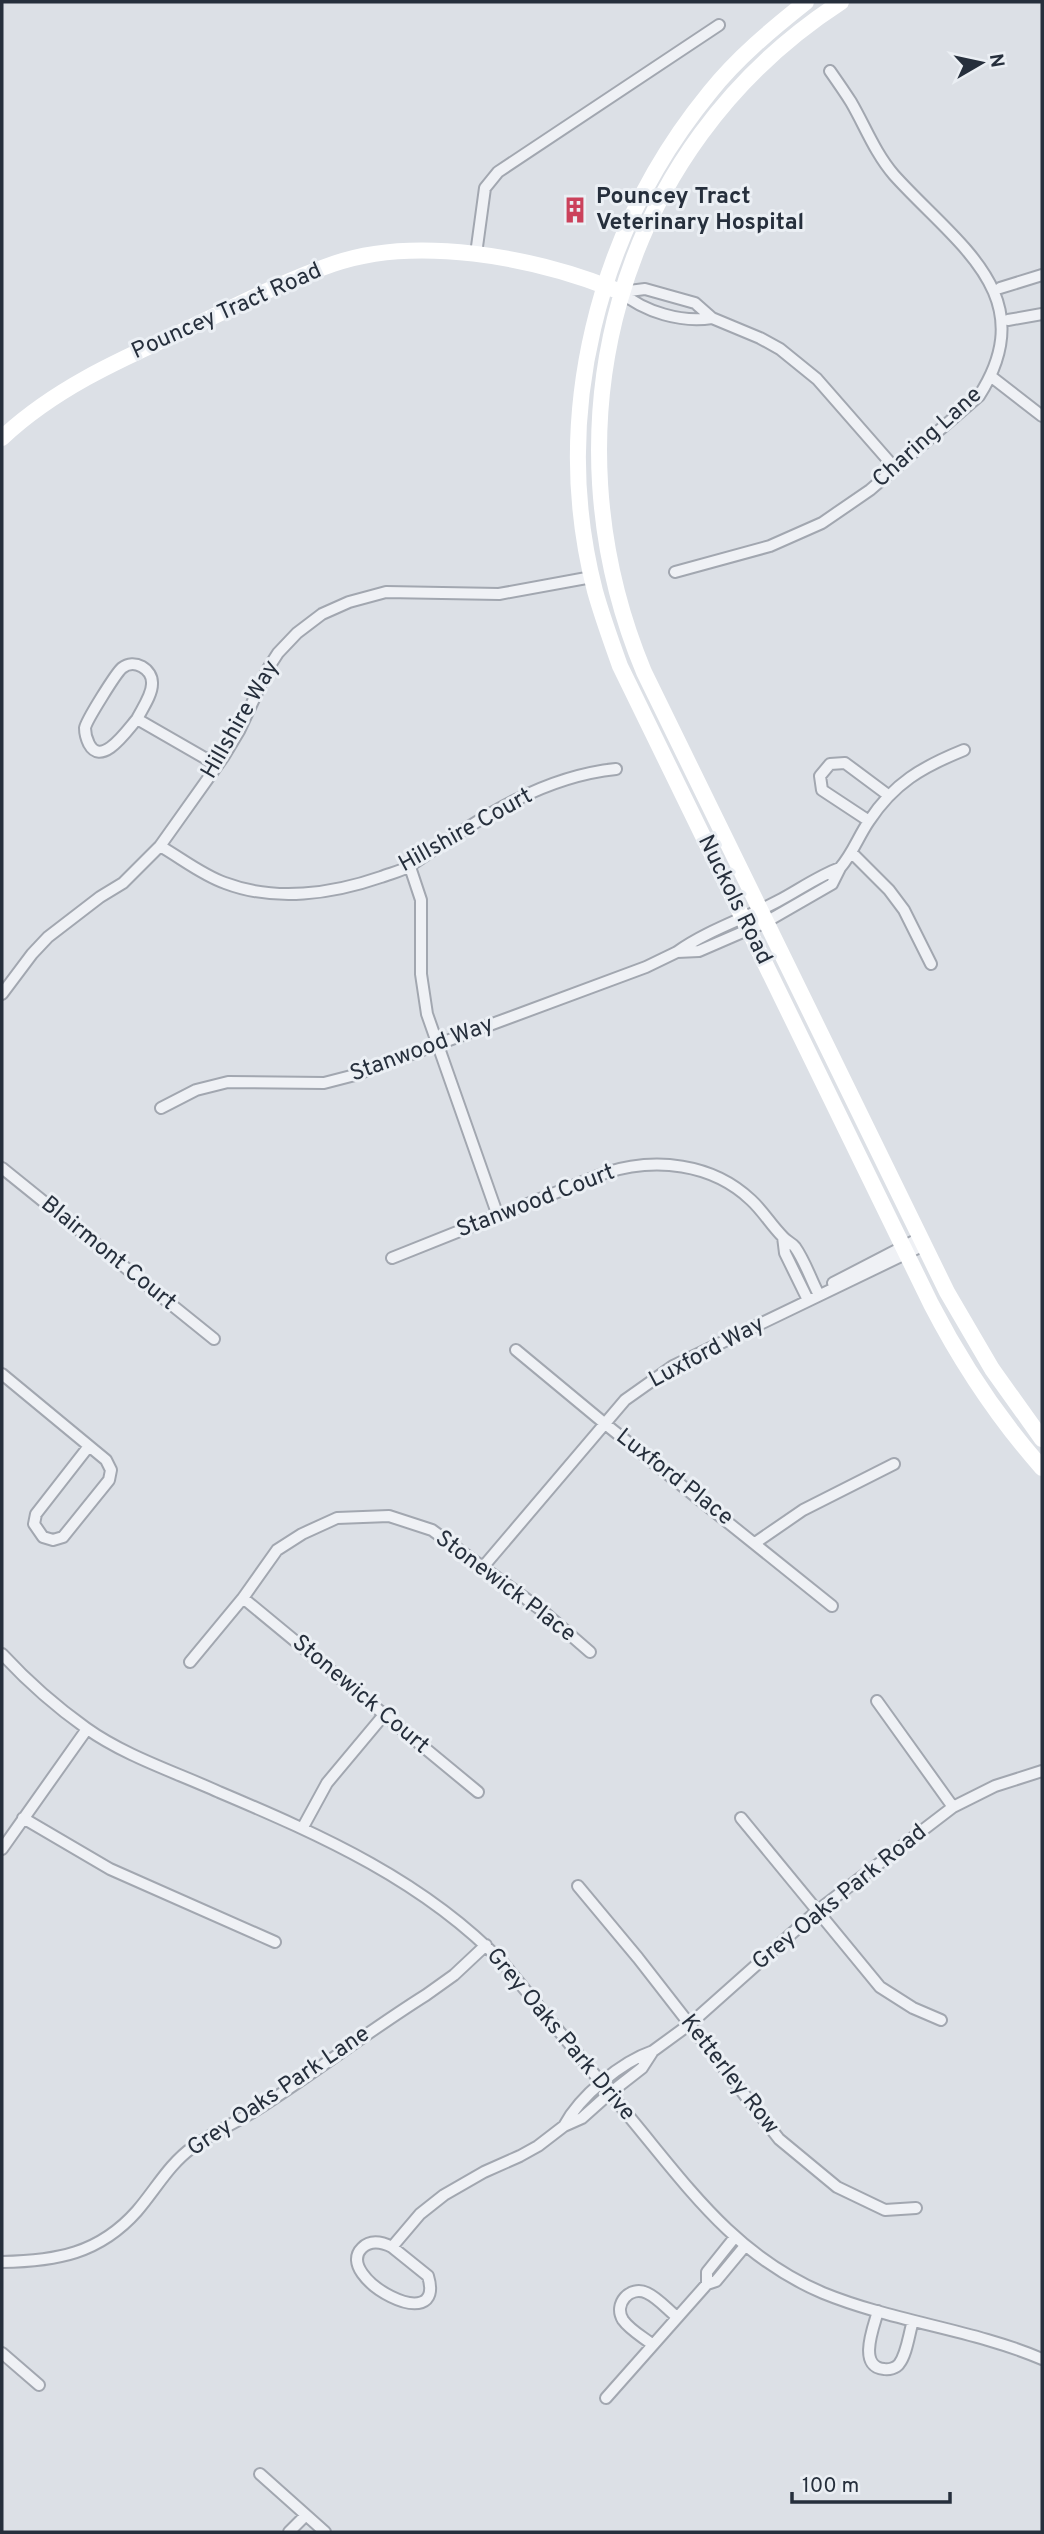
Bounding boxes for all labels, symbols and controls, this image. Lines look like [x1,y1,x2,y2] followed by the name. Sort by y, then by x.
[946,28,1016,98] north arrow
[983,52,1009,69] text: N
[596,183,804,238] place label: Pouncey Tract Veterinary Hospital
[560,195,590,225] building icon: Pouncey Tract Veterinary Hospital
[127,257,327,367] street label: Pouncey Tract Road
[867,381,989,495] street label: Charing Lane
[195,655,287,785] street label: Hillshire Way
[394,782,538,880] street label: Hillshire Court
[690,831,778,969] street label: Nuckols Road
[346,1011,498,1089] street label: Stanwood Way
[453,1159,619,1245] street label: Stanwood Court
[34,1190,182,1318] street label: Blairmont Court
[644,1310,770,1396] street label: Luxford Way
[609,1423,739,1533] street label: Luxford Place
[429,1525,581,1649] street label: Stonewick Place
[285,1629,435,1761] street label: Stonewick Court
[747,1819,933,1977] street label: Grey Oaks Park Road
[479,1942,641,2128] street label: Grey Oaks Park Drive
[673,2009,785,2141] street label: Ketterley Row
[182,2020,376,2164] street label: Grey Oaks Park Lane
[792,2460,950,2504] scale bar
[802,2473,859,2500] text: 100 m

